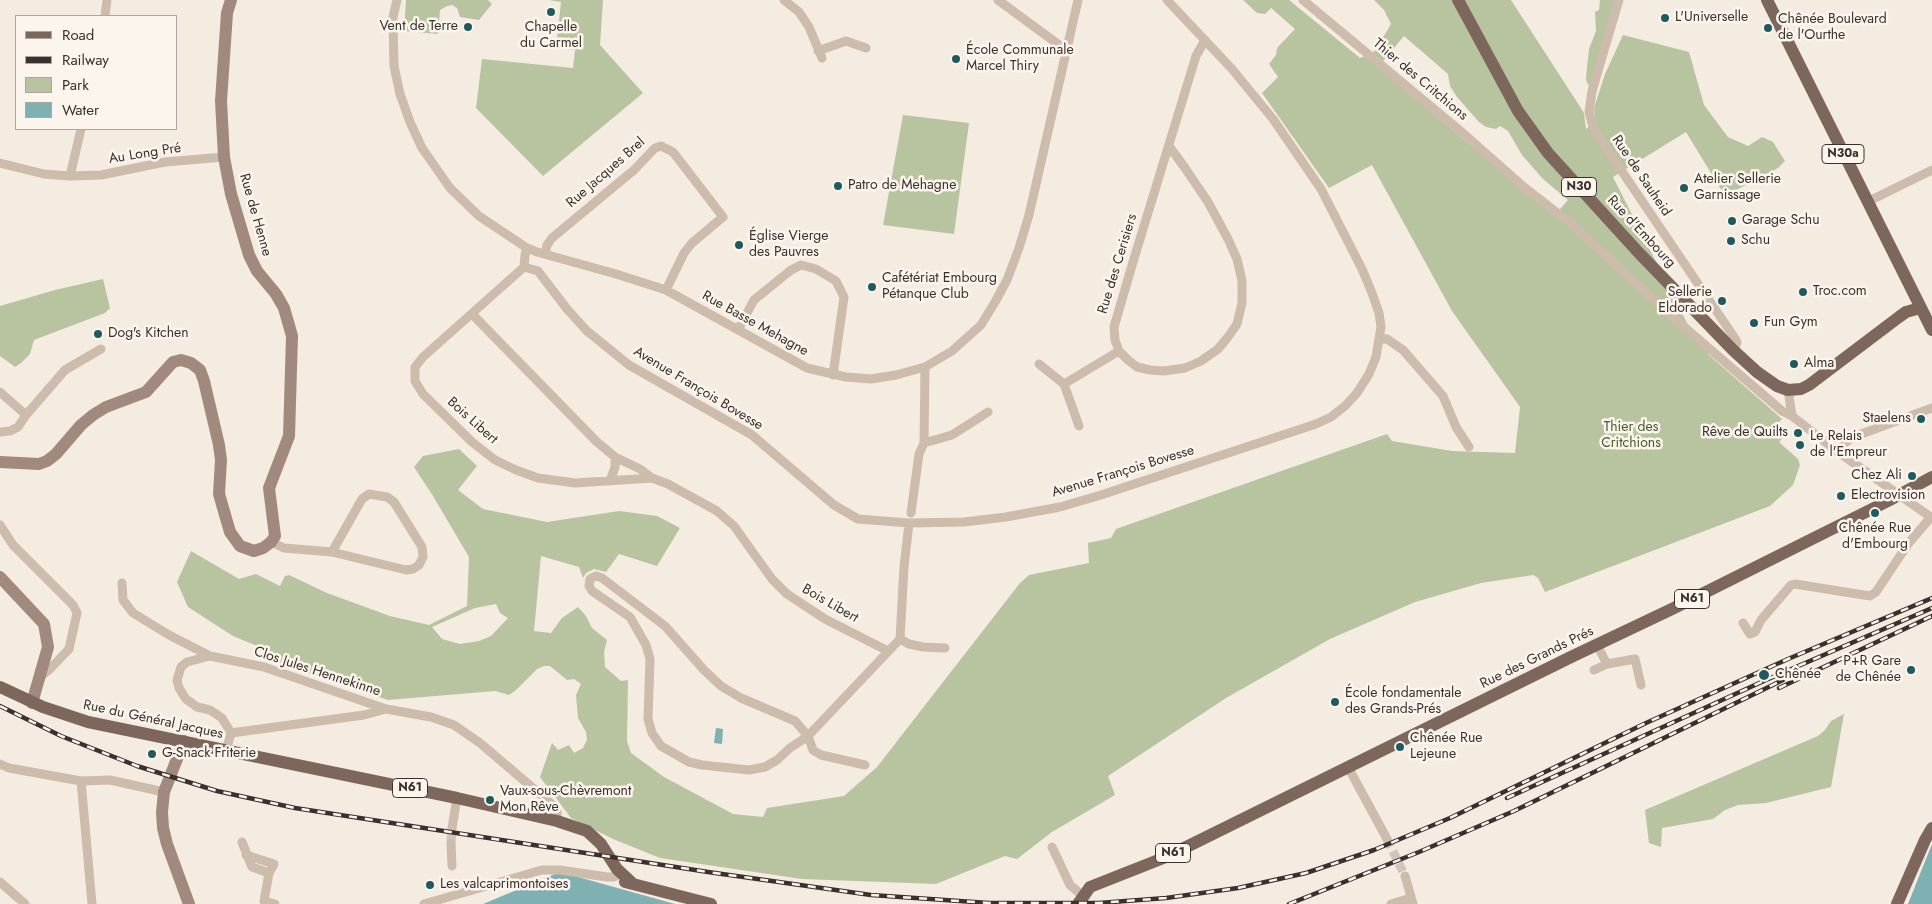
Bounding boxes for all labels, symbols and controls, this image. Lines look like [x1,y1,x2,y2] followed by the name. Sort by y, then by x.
[545,6,557,18] marker: Chapelle du Carmel
[1675,10,1748,26] place label: L'Universelle
[1659,12,1671,24] marker: L'Universelle
[1778,12,1887,44] place label: Chênée Boulevard de l'Ourthe
[15,15,178,130] legend
[379,19,458,35] place label: Vent de Terre
[520,20,582,52] place label: Chapelle du Carmel
[462,21,474,33] marker: Vent de Terre
[1762,22,1774,34] marker: Chênée Boulevard de l'Ourthe
[62,24,94,46] text: Road
[1369,35,1471,125] street label: Thier des Critchions
[966,43,1074,75] place label: École Communale Marcel Thiry
[62,49,109,71] text: Railway
[950,53,962,65] marker: École Communale Marcel Thiry
[62,74,89,96] text: Park
[62,99,99,121] text: Water
[1608,132,1674,220] street label: Rue de Sauheid
[563,134,649,212] street label: Rue Jacques Brel
[108,140,182,168] street label: Au Long Pré
[1822,144,1864,164] road number: N30a
[235,172,275,258] street label: Rue de Henne
[1694,172,1781,204] place label: Atelier Sellerie Garnissage
[848,178,956,194] place label: Patro de Mehagne
[1562,178,1596,196] road number: N30
[832,180,844,192] marker: Patro de Mehagne
[1678,182,1690,194] marker: Atelier Sellerie Garnissage
[1603,192,1679,272] street label: Rue d'Embourg
[1095,212,1141,316] street label: Rue des Cerisiers
[1742,213,1820,229] place label: Garage Schu
[1726,215,1738,227] marker: Garage Schu
[749,229,828,262] place label: Église Vierge des Pauvres
[1741,233,1770,249] place label: Schu
[1725,235,1737,247] marker: Schu
[733,239,745,251] marker: Église Vierge des Pauvres
[882,271,997,304] place label: Cafétériat Embourg Pétanque Club
[866,281,878,293] marker: Cafétériat Embourg Pétanque Club
[1813,284,1867,300] place label: Troc.com
[1658,285,1712,318] place label: Sellerie Eldorado
[1797,286,1809,298] marker: Troc.com
[699,288,811,360] street label: Rue Basse Mehagne
[1716,295,1728,307] marker: Sellerie Eldorado
[1764,315,1818,331] place label: Fun Gym
[1748,317,1760,329] marker: Fun Gym
[108,326,189,342] place label: Dog's Kitchen
[92,328,104,340] marker: Dog's Kitchen
[630,344,766,434] street label: Avenue François Bovesse
[1804,356,1834,372] place label: Alma
[1788,358,1800,370] marker: Alma
[443,394,501,448] street label: Bois Libert
[1863,411,1911,427] place label: Staelens
[1915,413,1927,425] marker: Staelens
[1601,420,1661,452] park label: Thier des Critchions
[1702,425,1788,441] place label: Rêve de Quilts
[1792,427,1804,439] marker: Rêve de Quilts
[1810,429,1887,462] place label: Le Relais de l'Empreur
[1794,439,1806,451] marker: Le Relais de l'Empreur
[1050,442,1196,502] street label: Avenue François Bovesse
[1851,468,1902,484] place label: Chez Ali
[1906,470,1918,482] marker: Chez Ali
[1851,488,1925,504] place label: Electrovision
[1835,490,1847,502] marker: Electrovision
[1869,507,1881,519] marker: Chênée Rue d'Embourg
[1839,521,1911,554] place label: Chênée Rue d'Embourg
[799,581,861,627] street label: Bois Libert
[1674,590,1710,608] road number: N61
[1478,623,1596,693] street label: Rue des Grands Prés
[252,644,382,700] street label: Clos Jules Hennekinne
[1836,654,1901,686] place label: P+R Gare de Chênée
[1905,664,1917,676] marker: P+R Gare de Chênée
[1775,667,1821,683] place label: Chênée
[1757,668,1771,682] marker: Chênée
[1345,686,1461,719] place label: École fondamentale des Grands-Prés
[1329,696,1341,708] marker: École fondamentale des Grands-Prés
[81,697,225,743] street label: Rue du Général Jacques
[1410,731,1483,764] place label: Chênée Rue Lejeune
[1394,741,1406,753] marker: Chênée Rue Lejeune
[162,746,256,762] place label: G-Snack Friterie
[146,748,158,760] marker: G-Snack Friterie
[392,778,428,798] road number: N61
[500,784,631,816] place label: Vaux-sous-Chèvremont Mon Rêve
[484,794,496,806] marker: Vaux-sous-Chèvremont Mon Rêve
[1156,844,1190,862] road number: N61
[440,877,568,893] place label: Les valcaprimontoises
[424,879,436,891] marker: Les valcaprimontoises

